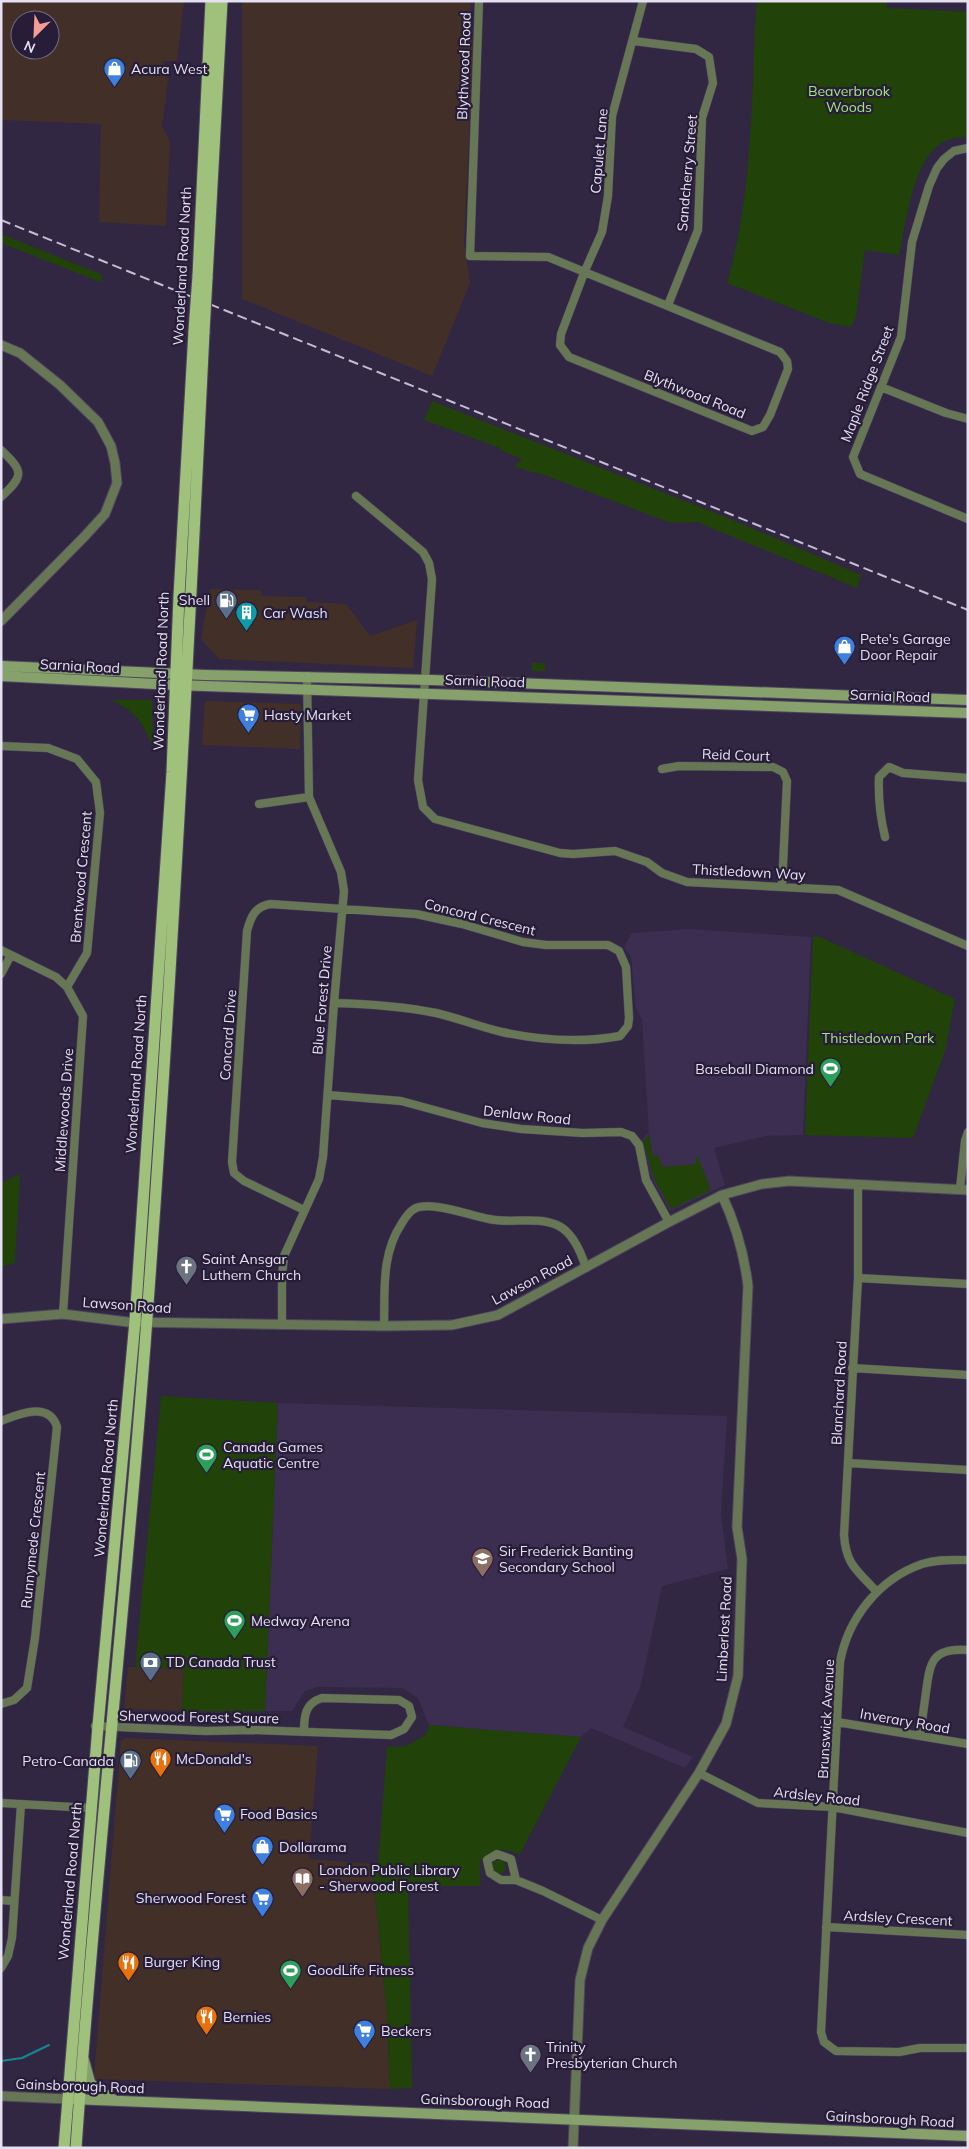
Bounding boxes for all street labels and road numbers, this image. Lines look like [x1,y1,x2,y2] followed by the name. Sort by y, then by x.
[453,12,475,120] street label: Blythwood Road
[586,108,612,194] street label: Capulet Lane
[673,114,701,232] street label: Sandcherry Street
[169,186,195,346] street label: Wonderland Road North
[837,323,898,445] street label: Maple Ridge Street
[642,365,748,423] street label: Blythwood Road
[149,591,173,751] street label: Wonderland Road North
[40,655,120,677] street label: Sarnia Road
[445,671,525,691] street label: Sarnia Road
[850,686,930,706] street label: Sarnia Road
[702,745,770,765] street label: Reid Court
[66,810,96,944] street label: Brentwood Crescent
[692,860,807,884] street label: Thistledown Way
[423,895,537,940] street label: Concord Crescent
[308,945,336,1055] street label: Blue Forest Drive
[216,989,240,1081] street label: Concord Drive
[121,994,151,1154] street label: Wonderland Road North
[51,1048,77,1172] street label: Middlewoods Drive
[482,1101,572,1129] street label: Denlaw Road
[488,1251,576,1309] street label: Lawson Road
[82,1293,172,1317] street label: Lawson Road
[827,1340,851,1446] street label: Blanchard Road
[90,1398,122,1558] street label: Wonderland Road North
[17,1470,49,1609] street label: Runnymede Crescent
[712,1576,736,1682] street label: Limberlost Road
[814,1659,838,1779] street label: Brunswick Avenue
[859,1704,951,1738] street label: Inverary Road
[119,1707,279,1727] street label: Sherwood Forest Square
[773,1783,861,1809] street label: Ardsley Road
[54,1801,86,1961] street label: Wonderland Road North
[843,1906,953,1930] street label: Ardsley Crescent
[15,2075,145,2097] street label: Gainsborough Road
[420,2090,550,2112] street label: Gainsborough Road
[825,2107,955,2131] street label: Gainsborough Road

